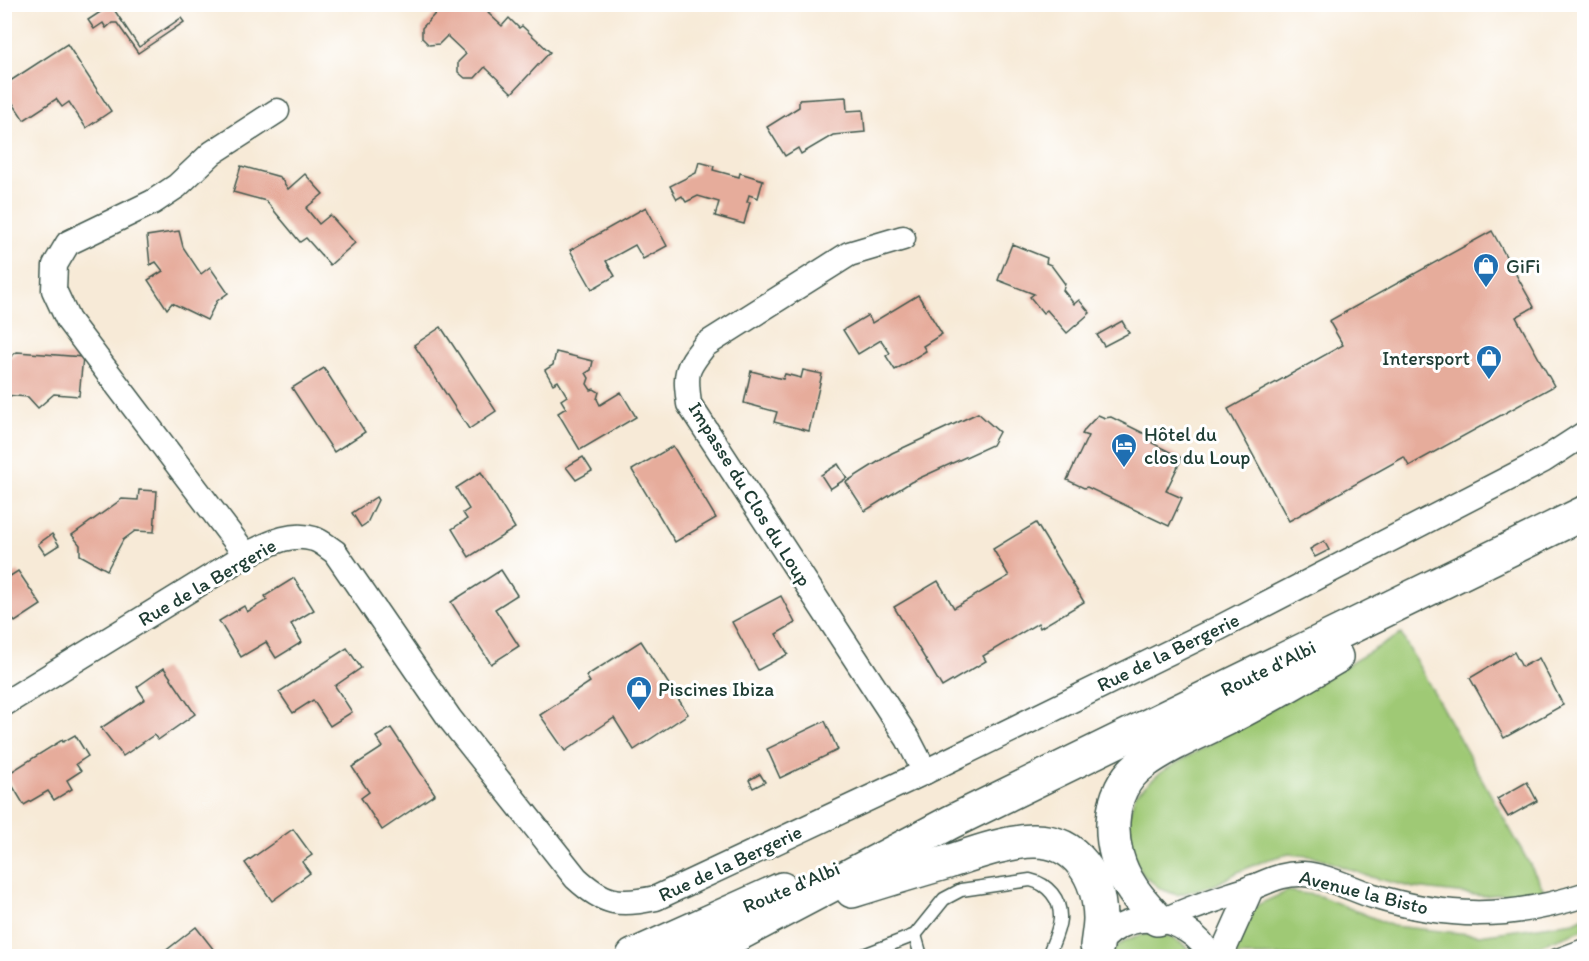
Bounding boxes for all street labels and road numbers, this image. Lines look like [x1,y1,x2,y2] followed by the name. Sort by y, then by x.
[683,397,817,591] street label: Impasse du Clos du Loup
[134,533,280,631] street label: Rue de la Bergerie
[1093,607,1243,697] street label: Rue de la Bergerie
[1216,635,1320,701] street label: Route d'Albi
[655,819,805,907] street label: Rue de la Bergerie
[739,856,843,918] street label: Route d'Albi
[1297,864,1431,920] street label: Avenue la Bisto

